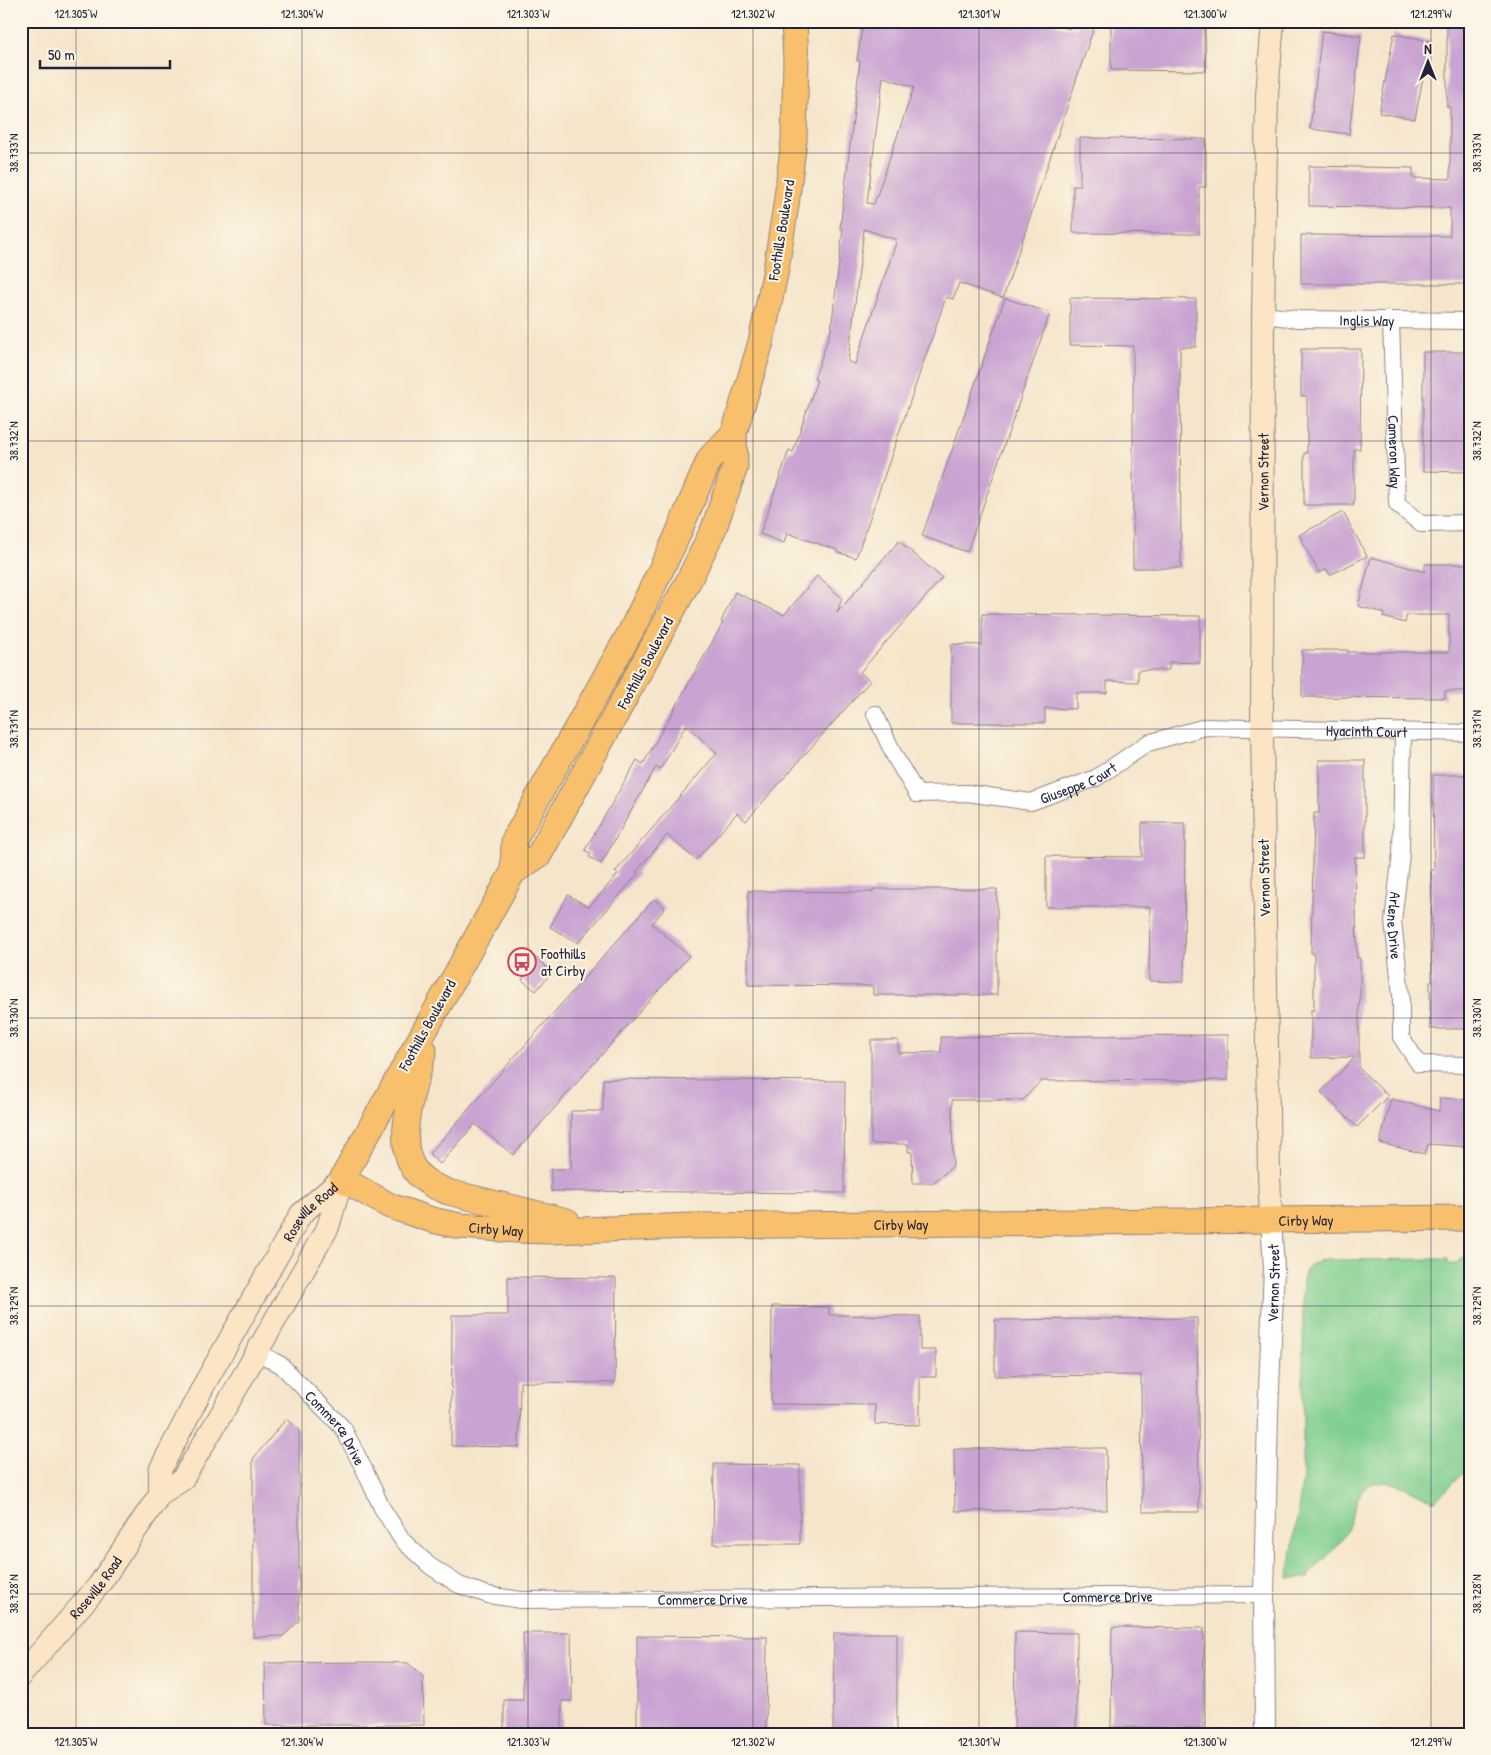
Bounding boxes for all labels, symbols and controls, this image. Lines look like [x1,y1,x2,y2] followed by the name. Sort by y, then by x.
[55,5,98,22] text: 121.305°W
[281,5,324,22] text: 121.304°W
[506,5,550,22] text: 121.303°W
[731,5,775,22] text: 121.302°W
[958,5,1001,22] text: 121.301°W
[1183,5,1227,22] text: 121.300°W
[1410,5,1452,22] text: 121.299°W
[40,38,170,70] scale bar
[1404,38,1454,88] north arrow
[1424,39,1432,58] text: N
[48,44,75,65] text: 50 m
[5,133,22,173] text: 38.733°N
[1468,133,1485,173] text: 38.733°N
[763,178,799,283] street label: Foothills Boulevard
[1339,309,1394,331] street label: Inglis Way
[1384,415,1407,489] street label: Cameron Way
[5,421,22,461] text: 38.732°N
[1468,421,1485,461] text: 38.732°N
[1252,432,1273,511] street label: Vernon Street
[611,613,678,714] street label: Foothills Boulevard
[5,710,22,748] text: 38.731°N
[1468,710,1485,748] text: 38.731°N
[1326,719,1408,742] street label: Hyacinth Court
[1037,756,1121,808] street label: Giuseppe Court
[1253,838,1275,917] street label: Vernon Street
[1382,891,1408,960] street label: Arlene Drive
[540,943,586,981] place label: Foothills at Cirby
[507,947,537,977] bus stop icon: Foothills at Cirby
[393,975,461,1075] street label: Foothills Boulevard
[5,998,22,1038] text: 38.730°N
[1468,998,1485,1038] text: 38.730°N
[277,1177,342,1245] street label: Roseville Road
[1278,1209,1334,1230] street label: Cirby Way
[873,1213,929,1235] street label: Cirby Way
[468,1216,524,1241] street label: Cirby Way
[1261,1243,1285,1323] street label: Vernon Street
[5,1287,22,1325] text: 38.729°N
[1468,1287,1485,1325] text: 38.729°N
[301,1385,371,1469] street label: Commerce Drive
[64,1551,126,1623] street label: Roseville Road
[5,1574,22,1614] text: 38.728°N
[1468,1574,1485,1614] text: 38.728°N
[1063,1585,1153,1607] street label: Commerce Drive
[658,1588,748,1610] street label: Commerce Drive
[55,1733,98,1750] text: 121.305°W
[281,1733,324,1750] text: 121.304°W
[506,1733,550,1750] text: 121.303°W
[731,1733,775,1750] text: 121.302°W
[958,1733,1001,1750] text: 121.301°W
[1183,1733,1227,1750] text: 121.300°W
[1410,1733,1452,1750] text: 121.299°W

